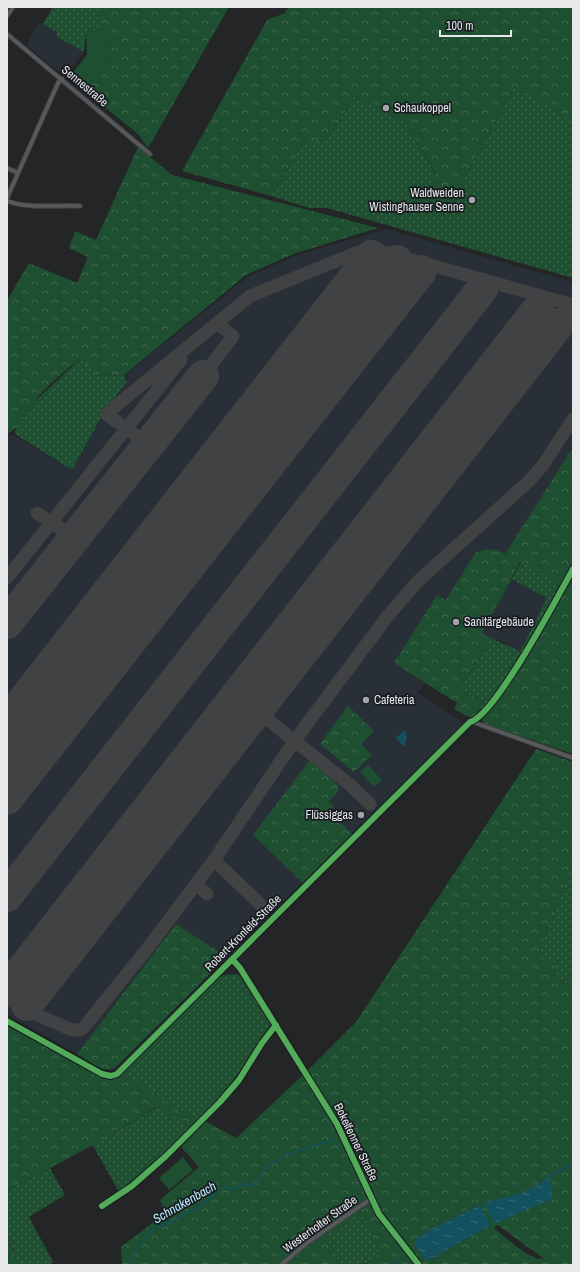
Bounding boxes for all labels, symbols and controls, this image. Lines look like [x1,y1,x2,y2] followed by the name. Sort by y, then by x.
[440,12,511,38] scale bar
[446,18,473,34] text: 100 m
[58,62,112,110] street label: Sennestraße
[394,100,451,116] place label: Schaukoppel
[381,103,391,113] marker: Schaukoppel
[369,185,464,215] place label: Waldweiden Wistinghauser Senne
[467,195,477,205] marker: Waldweiden Wistinghauser Senne
[464,614,534,630] place label: Sanitärgebäude
[451,617,461,627] marker: Sanitärgebäude
[374,692,415,708] place label: Cafeteria
[361,695,371,705] marker: Cafeteria
[305,807,353,823] place label: Flüssiggas
[356,810,366,820] marker: Flüssiggas
[201,891,285,975] street label: Robert-Kronfeld-Straße
[330,1100,382,1184] street label: Bokelfenner Straße
[149,1177,219,1227] water label: Schnakenbach
[280,1192,360,1256] street label: Westerholter Straße

